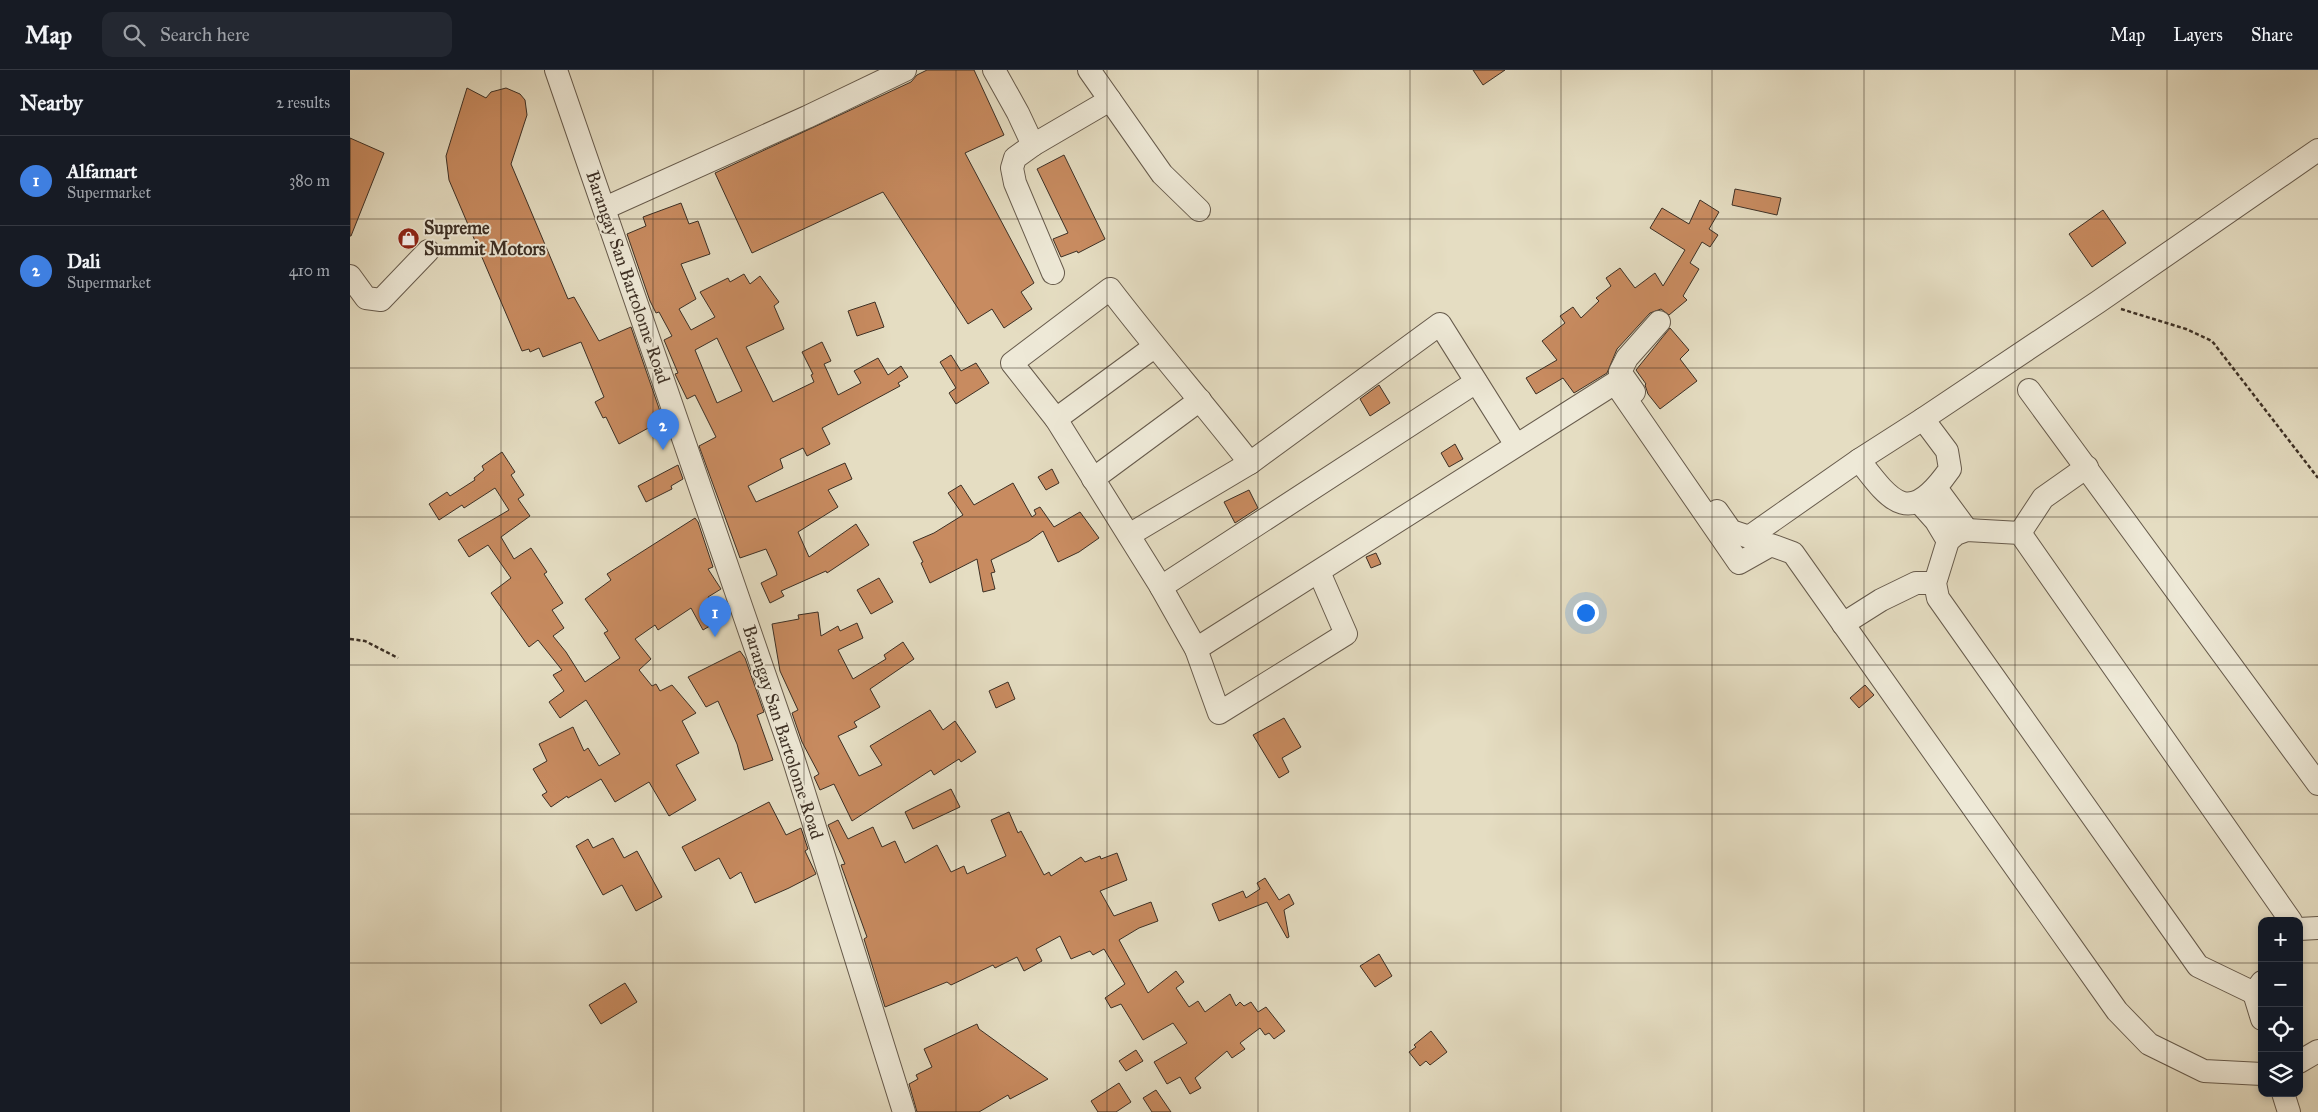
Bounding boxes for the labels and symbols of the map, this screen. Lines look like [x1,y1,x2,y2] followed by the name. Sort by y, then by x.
[580,168,675,387] street label: Barangay San Bartolome Road
[424,217,546,260] place label: Supreme Summit Motors
[396,226,420,250] shop icon: Supreme Summit Motors
[647,409,679,450] pin: 2
[699,596,731,637] pin: 1
[1573,600,1599,626] your location
[737,622,828,842] street label: Barangay San Bartolome Road

